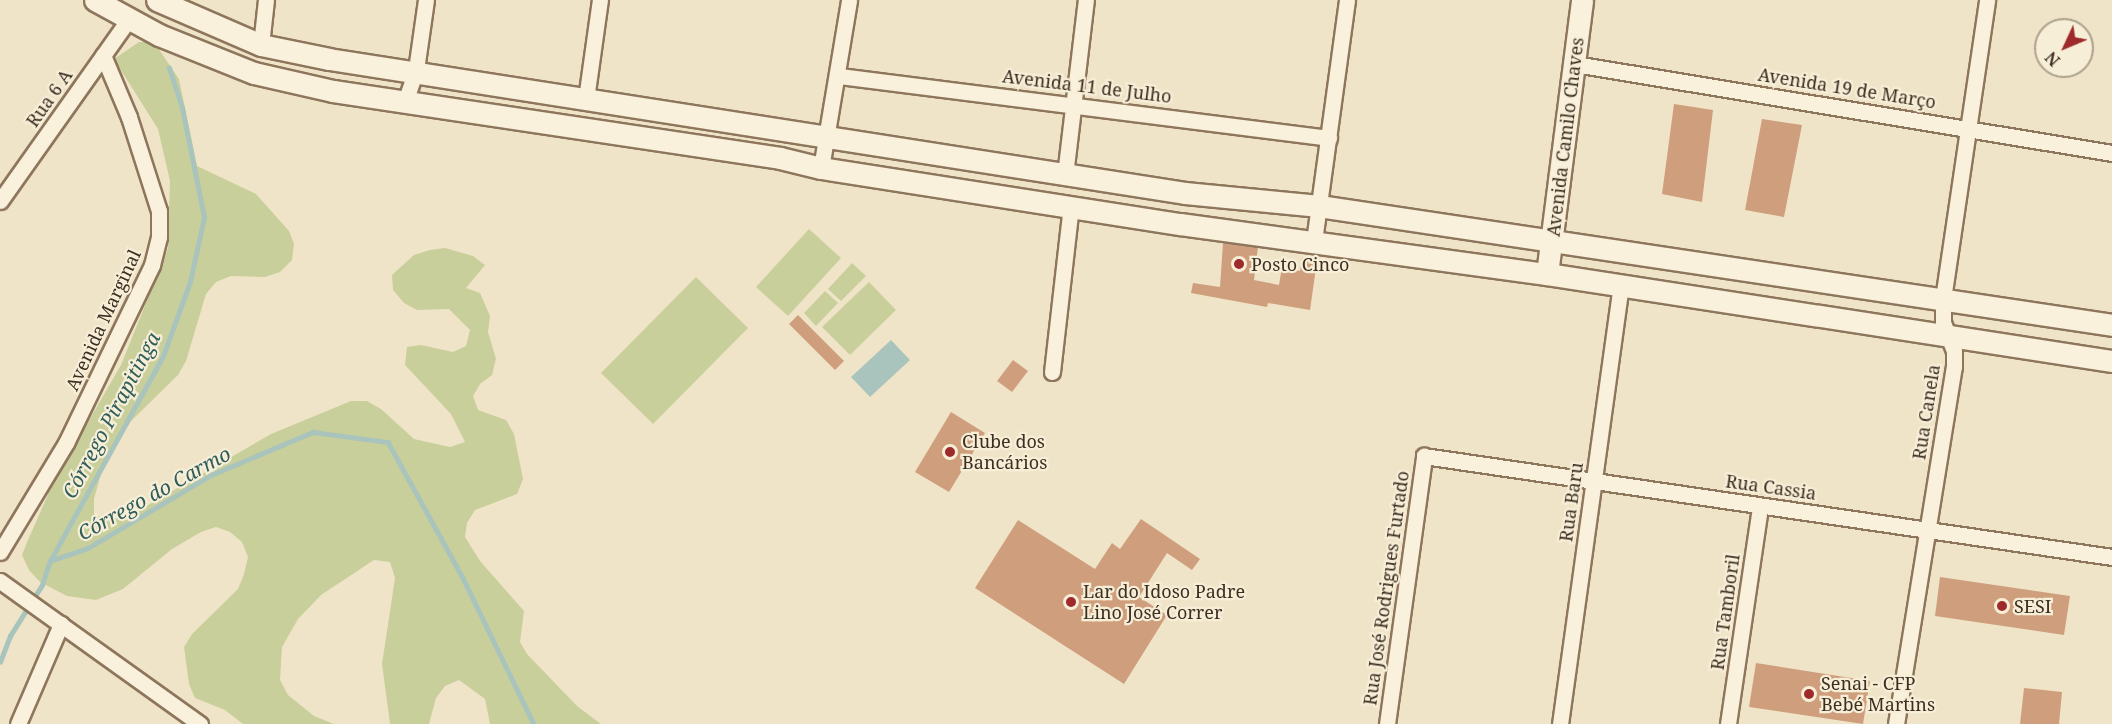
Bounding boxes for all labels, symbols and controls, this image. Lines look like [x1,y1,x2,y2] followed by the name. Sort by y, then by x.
[2034,18,2094,78] north arrow
[1542,36,1588,238] street label: Avenida Camilo Chaves
[2040,47,2065,71] text: N
[1757,63,1937,113] street label: Avenida 19 de Março
[21,65,77,131] street label: Rua 6 A
[1001,65,1173,107] street label: Avenida 11 de Julho
[61,246,145,394] street label: Avenida Marginal
[1251,253,1349,275] place label: Posto Cinco
[1232,257,1246,271] marker: Posto Cinco
[57,328,165,502] water label: Córrego Pirapitinga
[1908,363,1944,461] street label: Rua Canela
[962,431,1047,474] place label: Clube dos Bancários
[73,441,235,545] water label: Córrego do Carmo
[943,445,957,459] marker: Clube dos Bancários
[1555,461,1587,543] street label: Rua Baru
[1359,469,1413,707] street label: Rua José Rodrigues Furtado
[1724,470,1818,504] street label: Rua Cassia
[1706,553,1744,671] street label: Rua Tamboril
[1083,581,1245,624] place label: Lar do Idoso Padre Lino José Correr
[1064,595,1078,609] marker: Lar do Idoso Padre Lino José Correr
[2014,595,2051,617] place label: SESI
[1995,599,2009,613] marker: SESI
[1821,673,1935,716] place label: Senai - CFP Bebé Martins
[1802,687,1816,701] marker: Senai - CFP Bebé Martins

